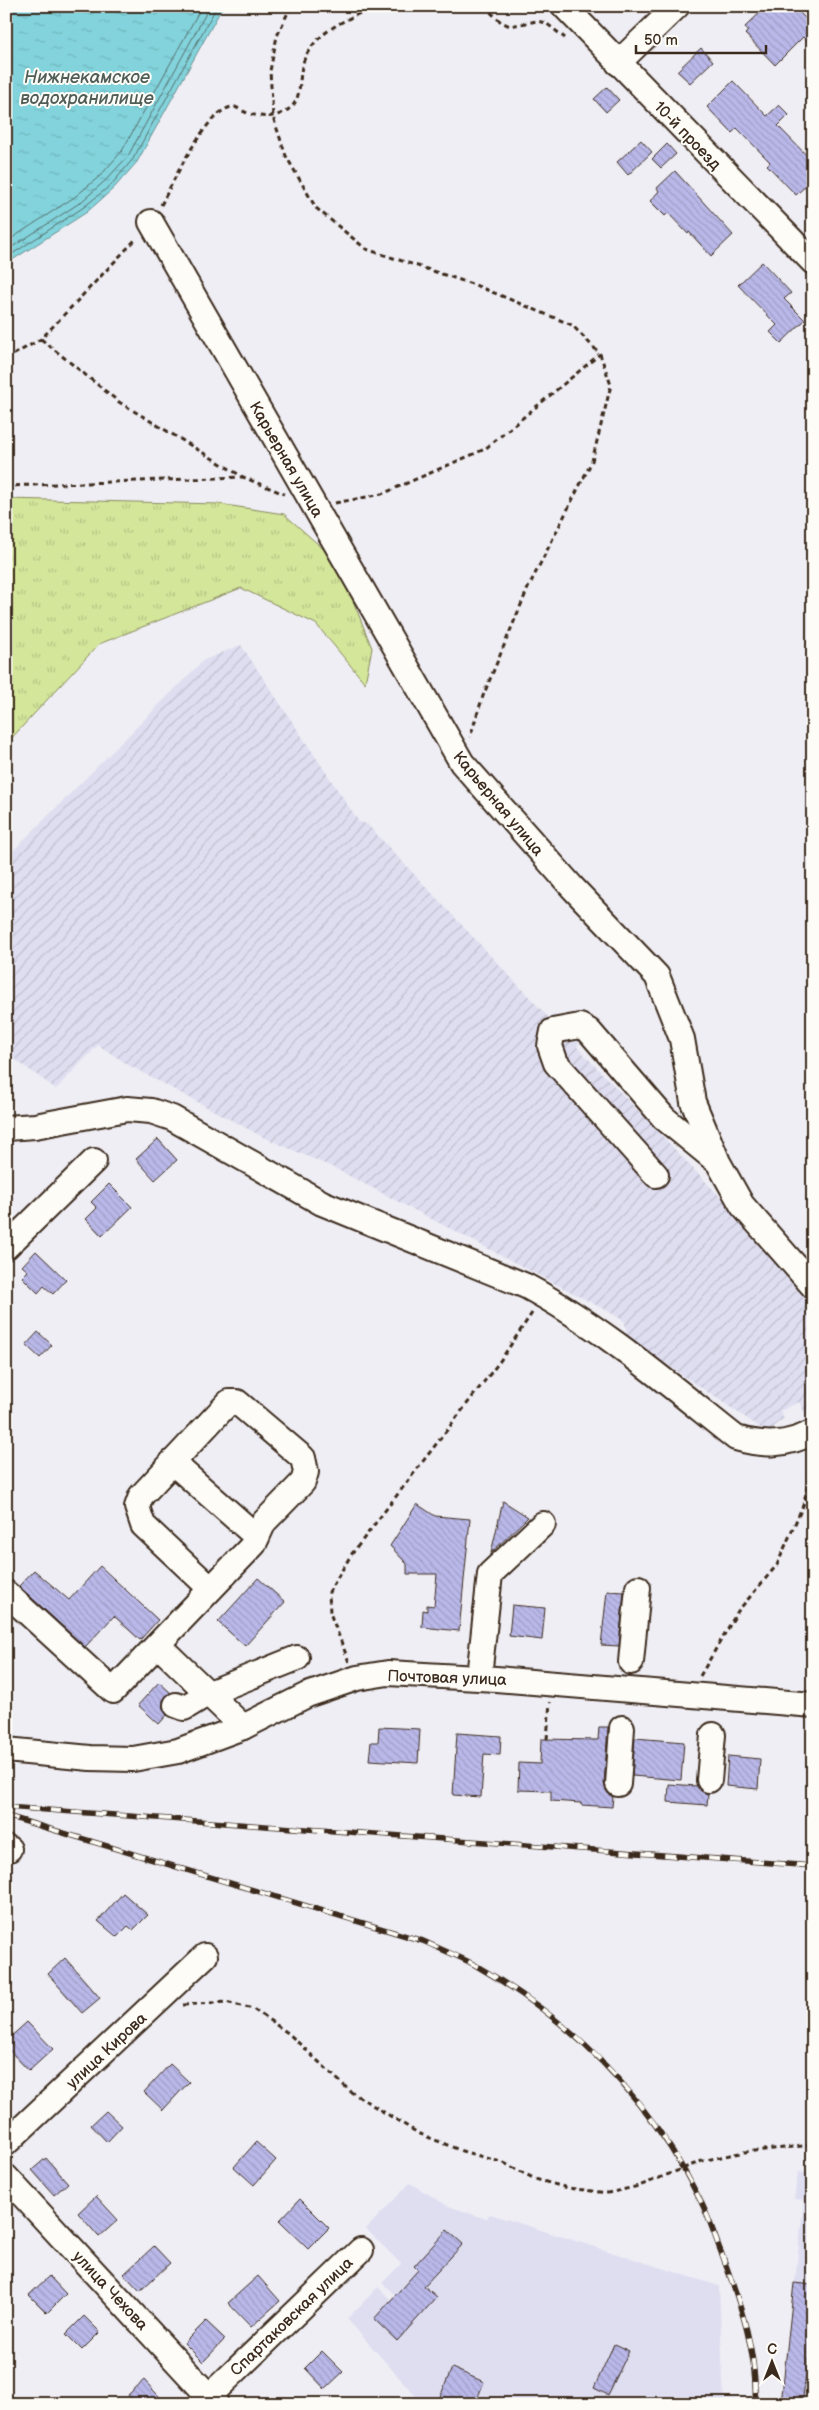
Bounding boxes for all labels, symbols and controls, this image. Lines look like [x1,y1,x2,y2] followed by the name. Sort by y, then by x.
[636,22,766,54] scale bar
[644,31,678,50] text: 50 m
[20,67,154,109] water label: Нижнекамское водохранилище
[650,98,724,174] street label: 10-й проезд
[245,398,327,522] street label: Карьерная улица
[449,748,547,861] street label: Карьерная улица
[387,1667,507,1690] street label: Почтовая улица
[63,2009,152,2093] street label: улица Кирова
[68,2247,152,2335] street label: улица Чехова
[227,2253,358,2380] street label: Спартаковская улица
[746,2338,796,2388] north arrow
[767,2341,777,2358] text: С

